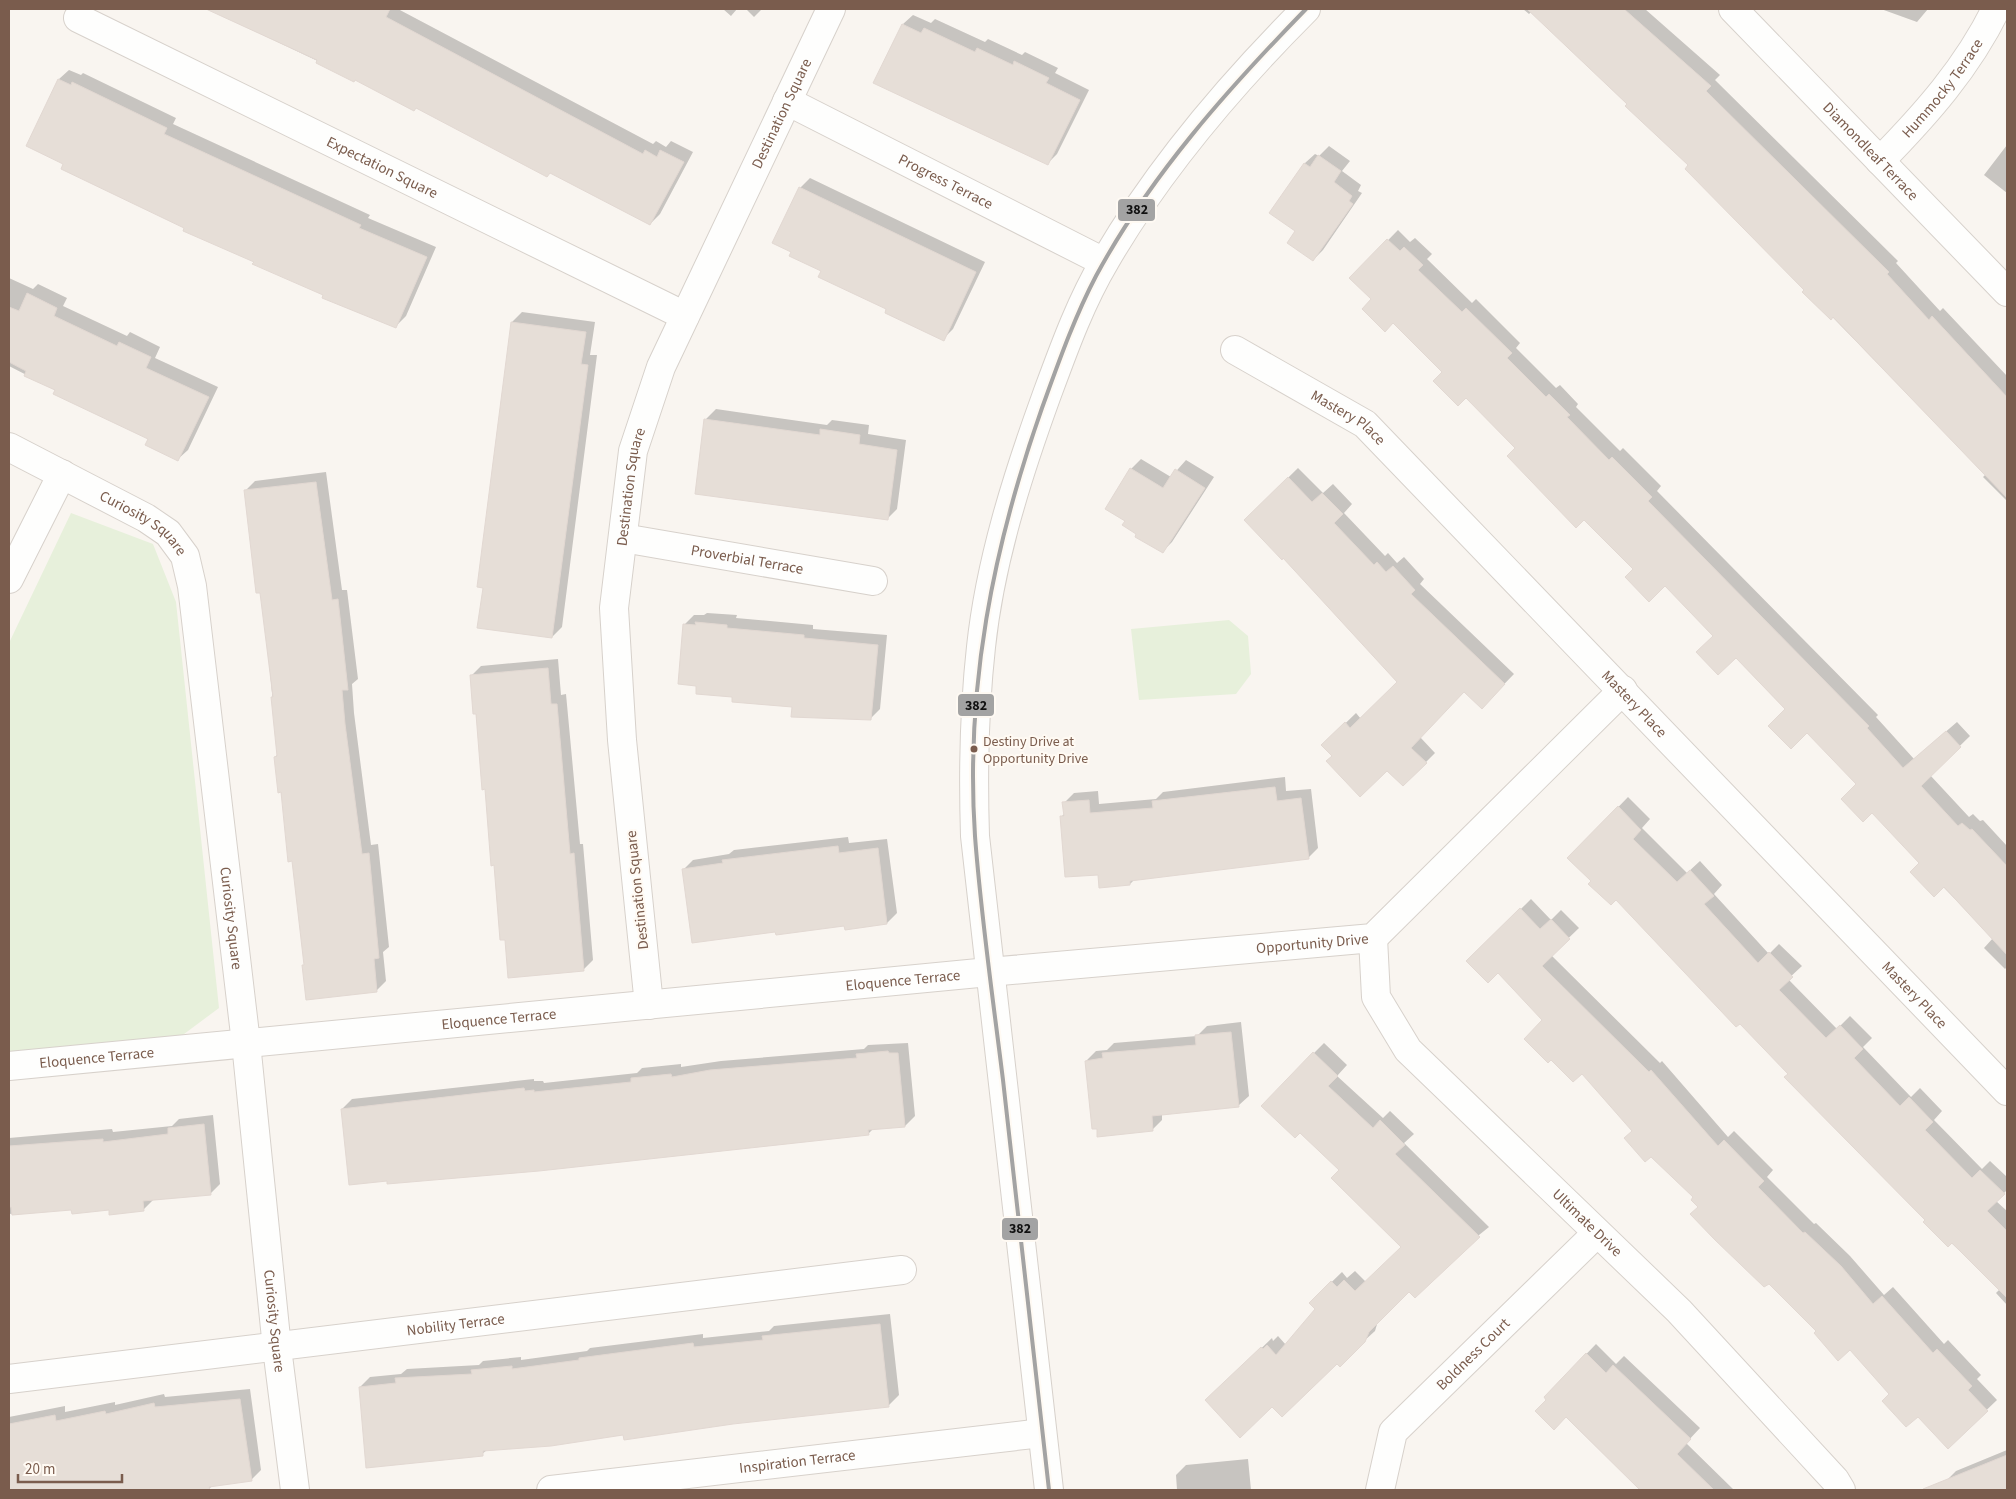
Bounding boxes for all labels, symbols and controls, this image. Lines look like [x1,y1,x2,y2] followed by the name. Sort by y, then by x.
[1897,35,1988,143] street label: Hummocky Terrace
[747,55,817,172] street label: Destination Square
[1818,98,1923,206] street label: Diamondleaf Terrace
[323,132,441,204] street label: Expectation Square
[895,149,996,215] street label: Progress Terrace
[1117,198,1156,222] line badge: 382
[1126,200,1148,220] text: 382
[1307,385,1390,450] street label: Mastery Place
[612,425,651,547] street label: Destination Square
[96,486,191,560] street label: Curiosity Square
[689,540,805,580] street label: Proverbial Terrace
[1597,666,1671,743] street label: Mastery Place
[957,693,995,717] line badge: 382
[965,696,987,716] text: 382
[983,732,1088,769] place label: Destiny Drive at Opportunity Drive
[969,744,979,754] marker: Destiny Drive at Opportunity Drive
[621,829,654,951] street label: Destination Square
[214,866,247,971] street label: Curiosity Square
[1255,928,1369,959] street label: Opportunity Drive
[1877,957,1952,1034] street label: Mastery Place
[845,965,961,997] street label: Eloquence Terrace
[440,1004,557,1035] street label: Eloquence Terrace
[38,1042,155,1074] street label: Eloquence Terrace
[1547,1184,1627,1262] street label: Ultimate Drive
[1001,1217,1039,1241] line badge: 382
[1009,1219,1031,1239] text: 382
[258,1269,290,1374] street label: Curiosity Square
[406,1309,506,1341] street label: Nobility Terrace
[1432,1314,1515,1395] street label: Boldness Court
[738,1445,857,1479] street label: Inspiration Terrace
[18,1452,121,1484] scale bar
[25,1459,55,1480] text: 20 m

